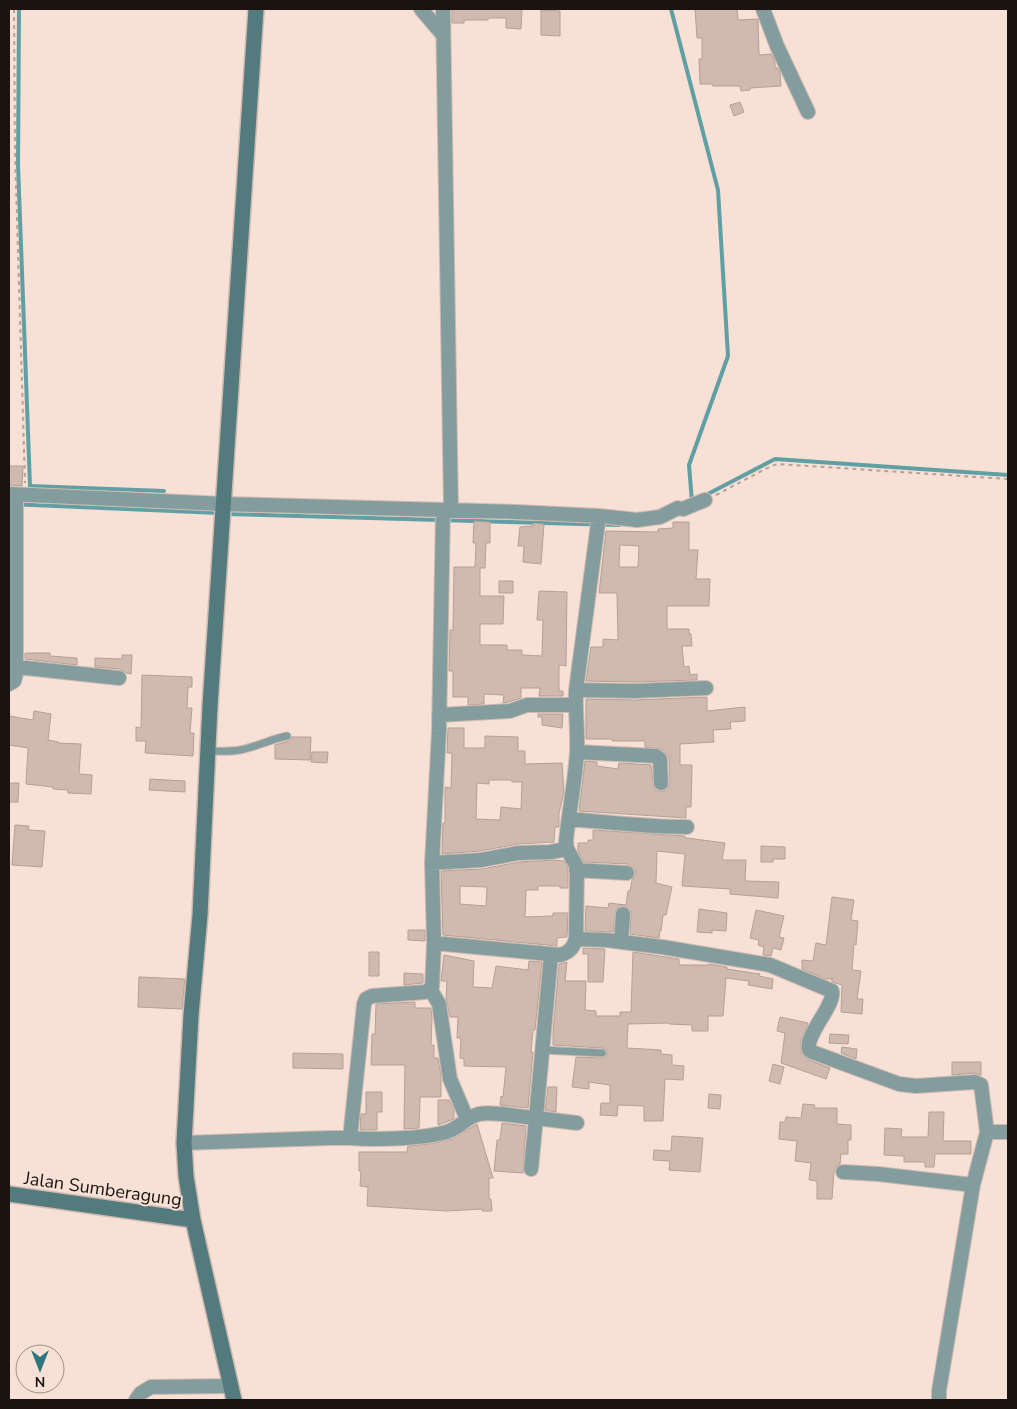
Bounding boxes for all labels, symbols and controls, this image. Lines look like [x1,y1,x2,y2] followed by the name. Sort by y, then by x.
[22,1166,183,1212] street label: Jalan Sumberagung
[15,1344,65,1394] north arrow
[35,1372,45,1391] text: N

